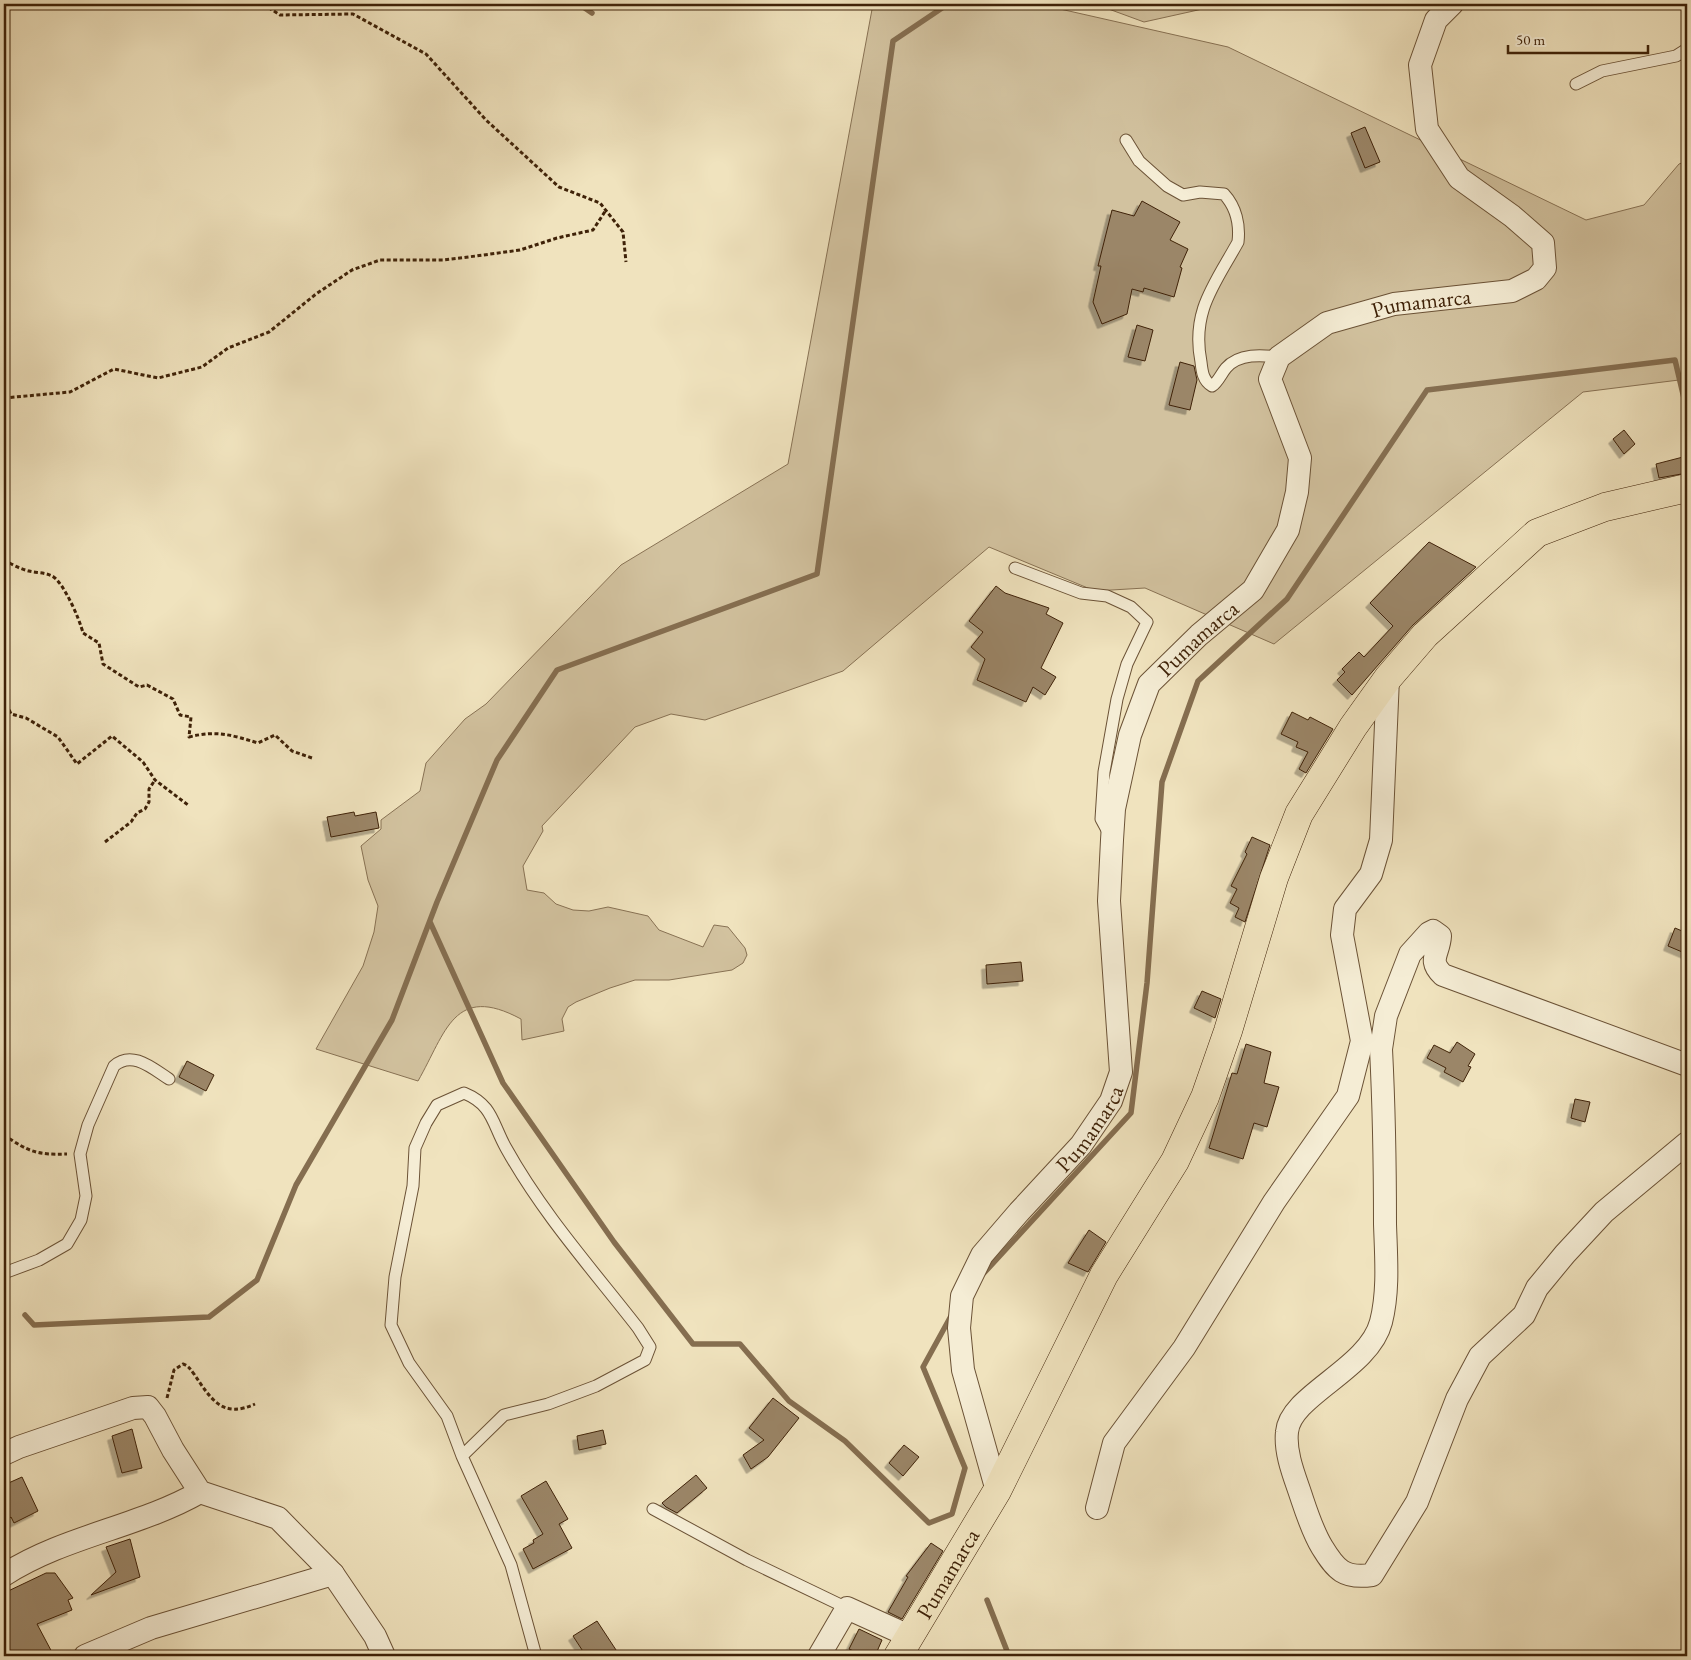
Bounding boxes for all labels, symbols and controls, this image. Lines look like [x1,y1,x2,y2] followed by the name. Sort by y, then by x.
[1508,22,1648,54] scale bar
[1516,30,1545,49] text: 50 m
[1368,281,1473,324] street label: Pumamarca
[1151,594,1244,683] street label: Pumamarca
[1049,1082,1130,1178] street label: Pumamarca
[909,1523,986,1624] street label: Pumamarca

